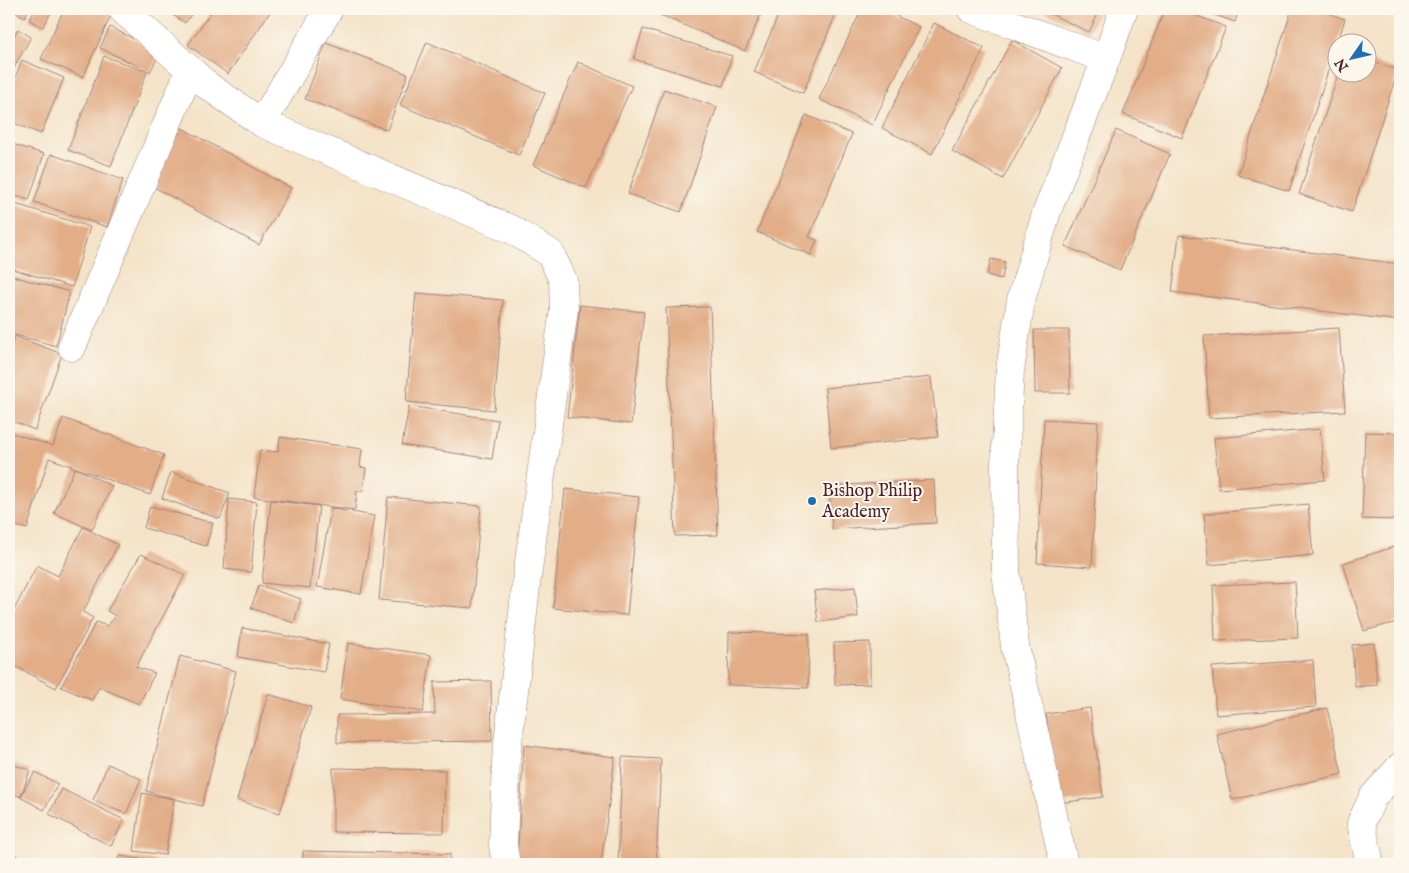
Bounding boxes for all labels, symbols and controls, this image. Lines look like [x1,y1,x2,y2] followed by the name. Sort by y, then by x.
[1326,32,1376,82] north arrow
[1331,55,1353,76] text: N
[821,480,922,524] place label: Bishop Philip Academy
[806,495,818,507] marker: Bishop Philip Academy

